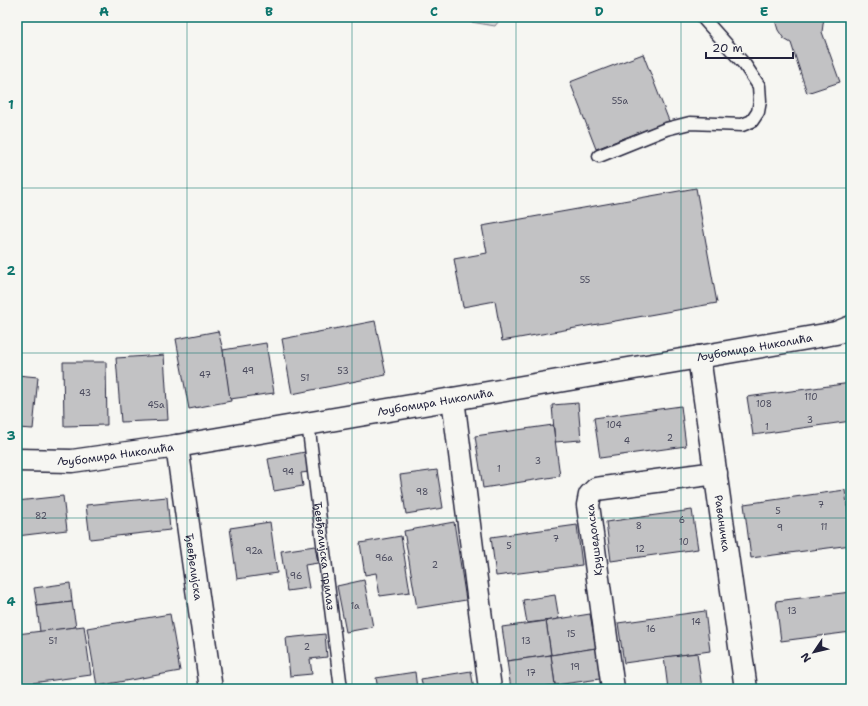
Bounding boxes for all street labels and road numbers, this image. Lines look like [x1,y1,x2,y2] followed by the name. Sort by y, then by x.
[695,330,814,365] street label: Љубомира Николића
[376,385,495,420] street label: Љубомира Николића
[57,440,175,469] street label: Љубомира Николића
[711,494,734,553] street label: Раваничка
[310,501,338,611] street label: Ђевђелијска прилаз
[583,503,606,577] street label: Крушедолска
[181,533,206,601] street label: Ђевђелијска

